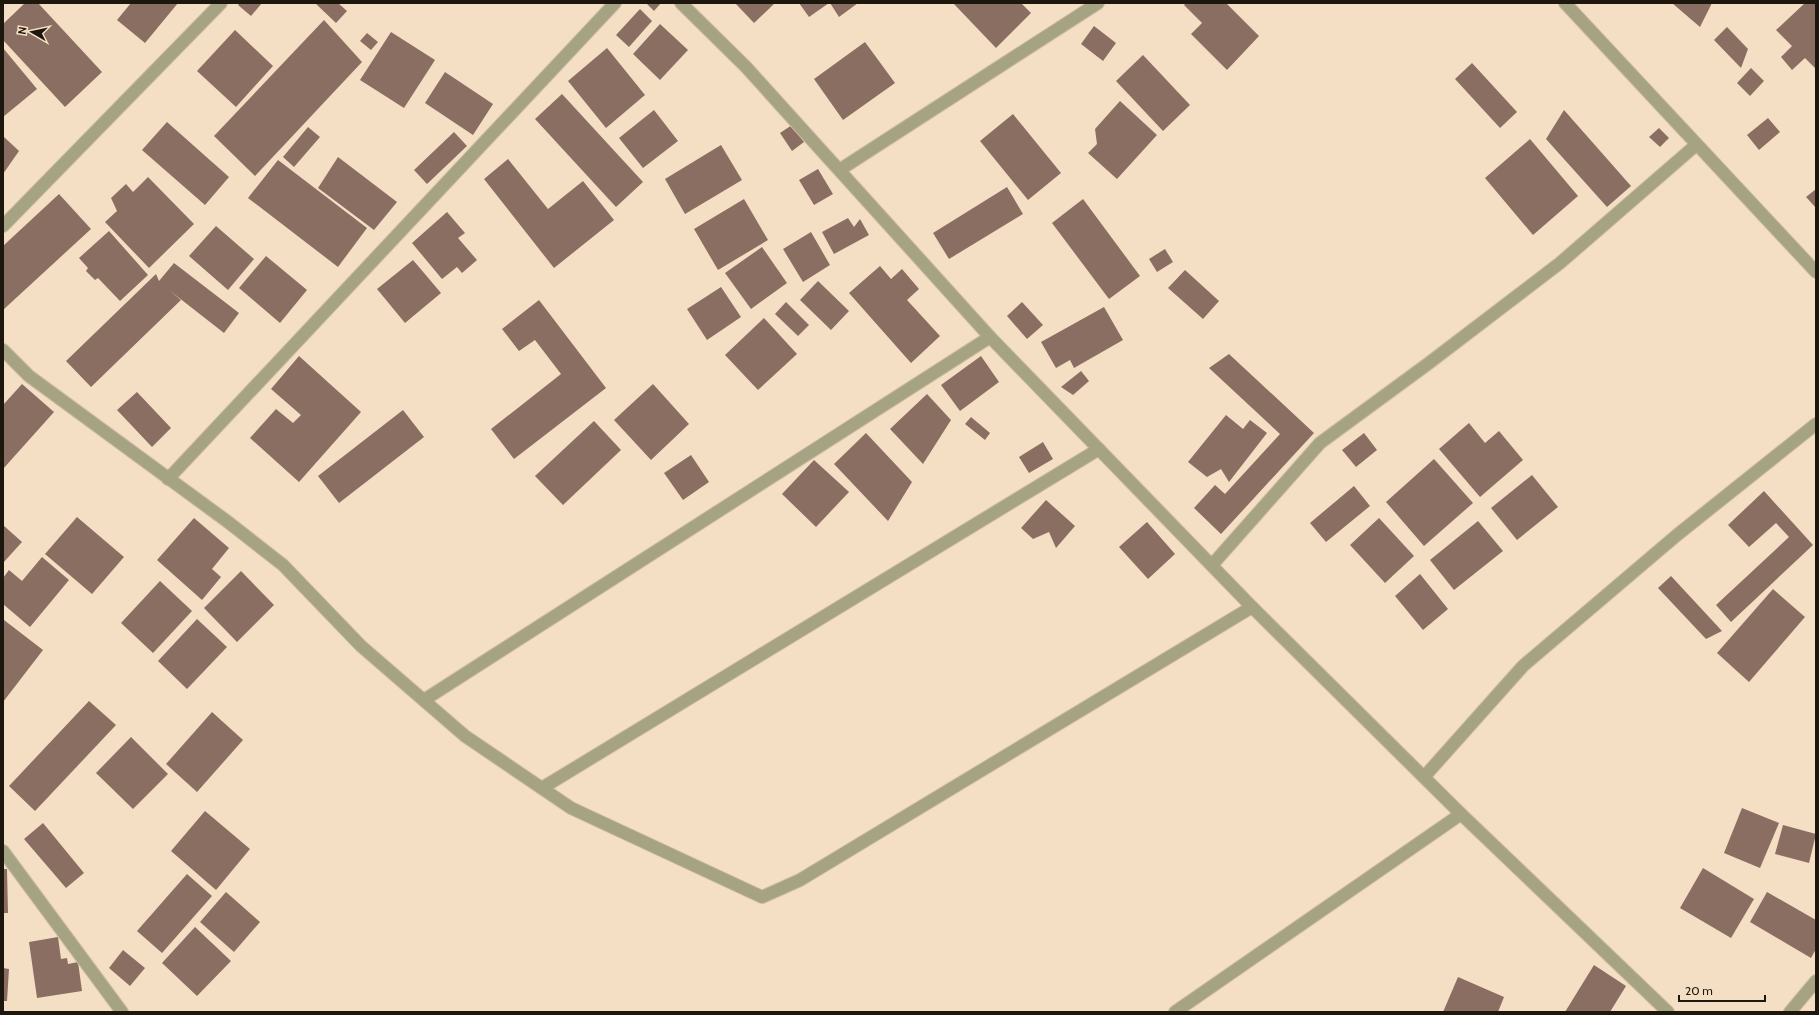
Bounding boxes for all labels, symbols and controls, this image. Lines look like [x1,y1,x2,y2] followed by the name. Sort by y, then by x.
[12,12,52,52] north arrow
[15,25,30,35] text: N
[1679,977,1765,1003] scale bar
[1685,983,1713,998] text: 20 m

